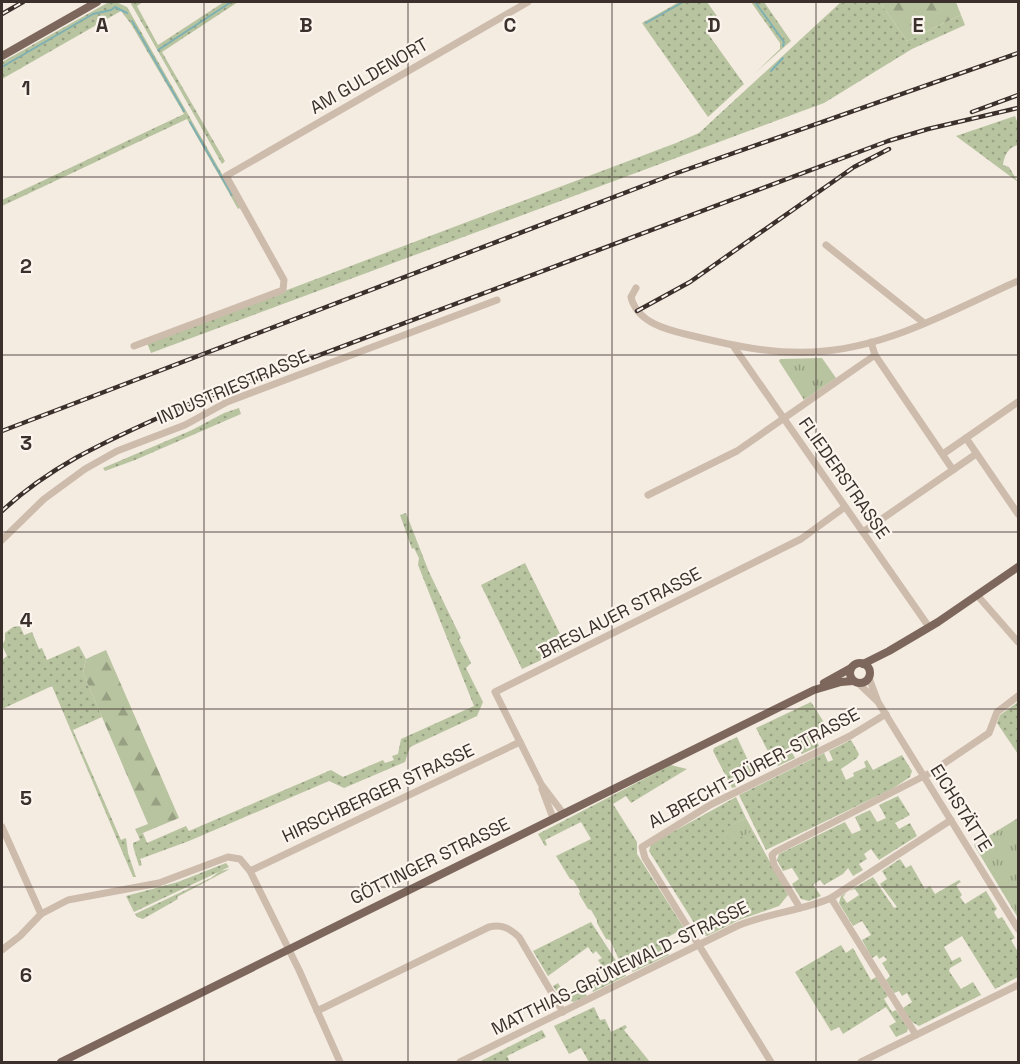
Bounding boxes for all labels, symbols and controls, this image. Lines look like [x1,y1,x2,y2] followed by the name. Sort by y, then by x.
[96,12,109,38] text: A
[299,12,313,38] text: B
[504,12,517,38] text: C
[707,12,721,38] text: D
[912,12,924,38] text: E
[305,32,432,119] street label: AM GULDENORT
[21,75,31,101] text: 1
[20,253,32,279] text: 2
[153,344,312,429] street label: INDUSTRIESTRASSE
[794,412,895,543] street label: FLIEDERSTRASSE
[20,430,32,456] text: 3
[535,562,705,664] street label: BRESLAUER STRASSE
[20,607,33,633] text: 4
[644,702,863,833] street label: ALBRECHT-DÜRER-STRASSE
[278,738,477,847] street label: HIRSCHBERGER STRASSE
[925,760,997,856] street label: EICHSTÄTTE
[20,785,32,811] text: 5
[346,812,513,909] street label: GÖTTINGER STRASSE
[487,895,752,1040] street label: MATTHIAS-GRÜNEWALD-STRASSE
[20,962,32,988] text: 6

